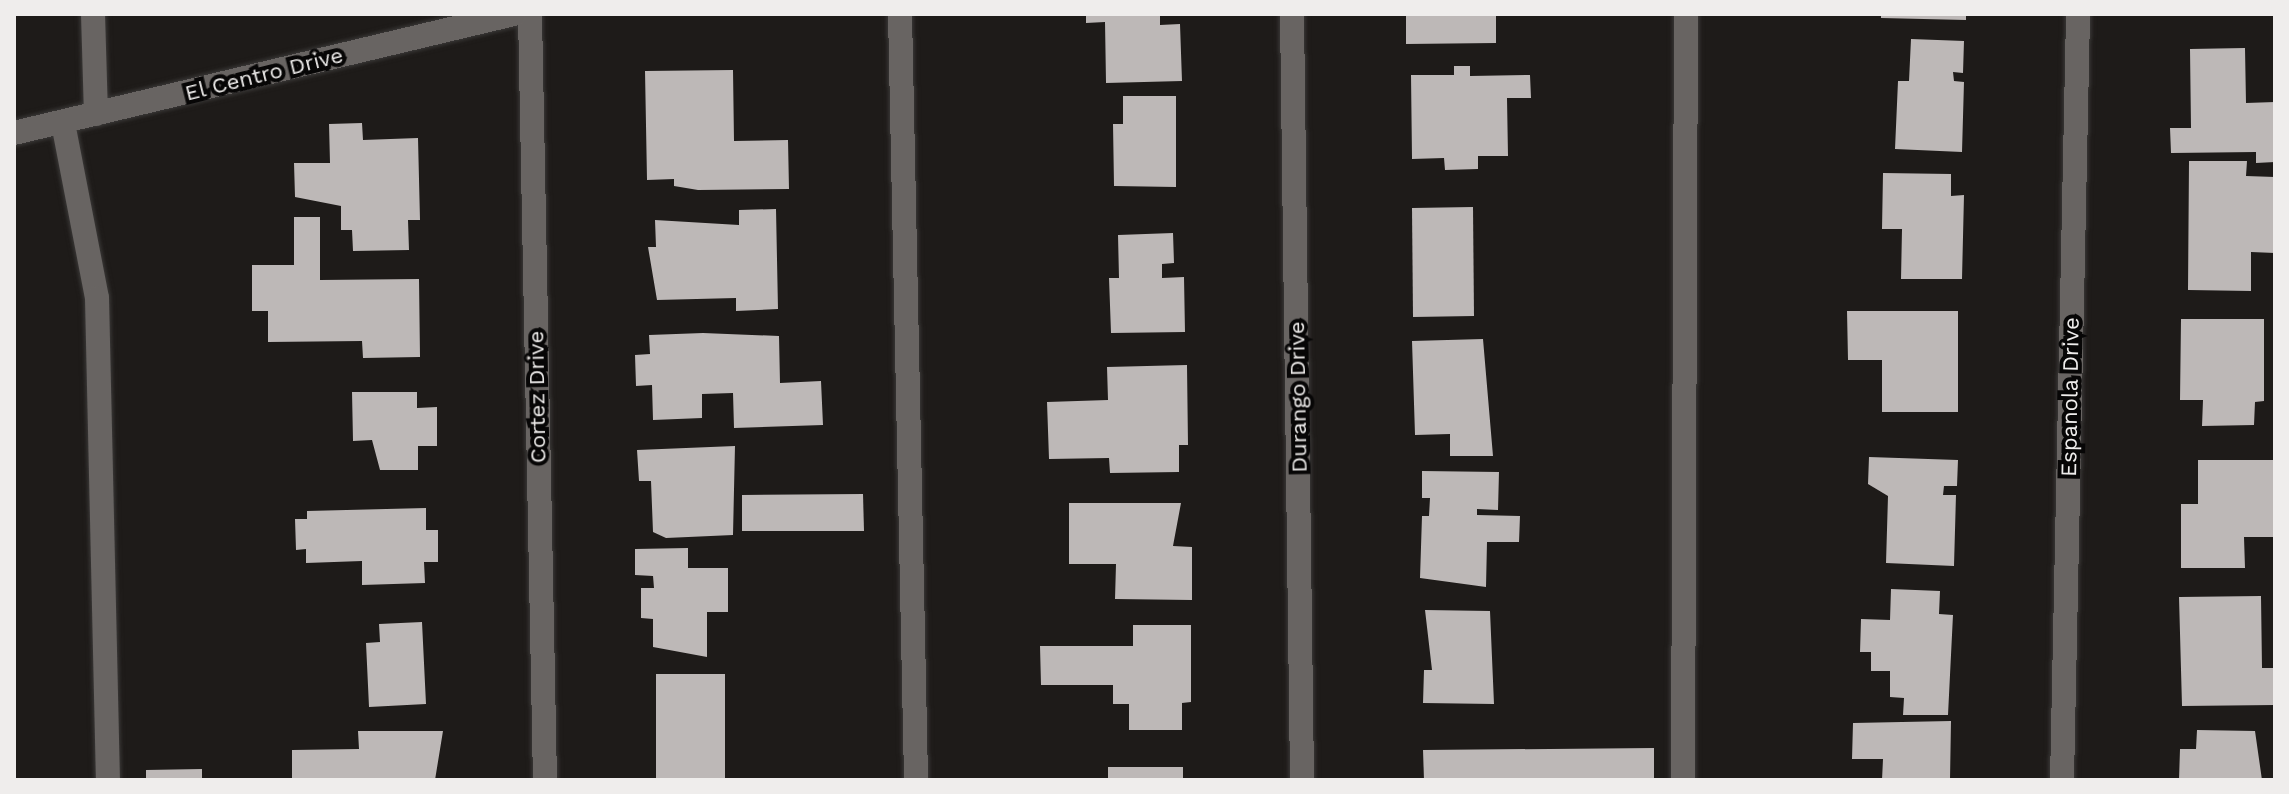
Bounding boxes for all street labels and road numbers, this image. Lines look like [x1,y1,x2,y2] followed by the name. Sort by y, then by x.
[182,42,346,106] street label: El Centro Drive
[2055,317,2085,477] street label: Espanola Drive
[1283,321,1313,473] street label: Durango Drive
[523,331,551,463] street label: Cortez Drive

